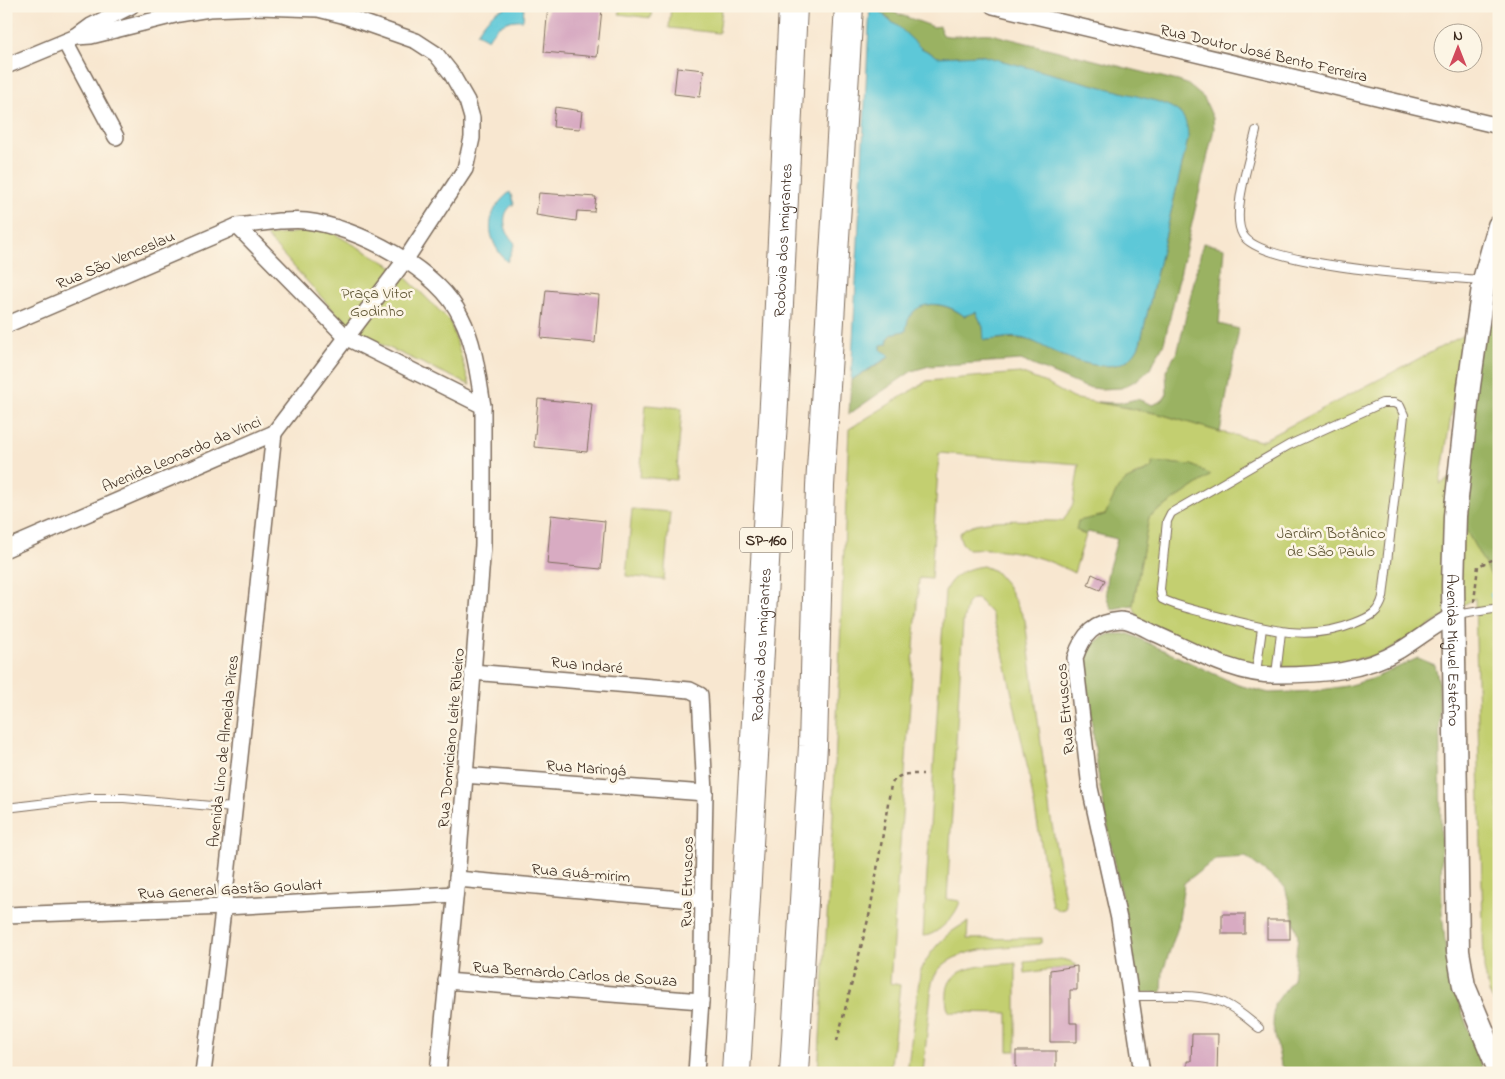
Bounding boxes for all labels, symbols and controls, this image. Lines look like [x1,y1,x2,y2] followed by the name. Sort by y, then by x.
[1157,18,1370,90] street label: Rua Doutor José Bento Ferreira
[1432,22,1482,72] north arrow
[1453,26,1463,47] text: N
[768,163,800,318] street label: Rodovia dos Imigrantes
[53,225,179,297] street label: Rua São Venceslau
[341,282,413,324] park label: Praça Vitor Godinho
[98,410,265,499] street label: Avenida Leonardo da Vinci
[1277,522,1386,564] park label: Jardim Botânico de São Paulo
[740,528,792,552] road number: SP-160
[746,567,779,722] street label: Rodovia dos Imigrantes
[1439,573,1465,727] street label: Avenida Miguel Estefno
[432,647,472,829] street label: Rua Domiciano Leite Ribeiro
[550,651,625,681] street label: Rua Indaré
[202,654,246,849] street label: Avenida Lino de Almeida Pires
[1050,662,1082,755] street label: Rua Etruscos
[545,754,627,784] street label: Rua Maringá
[675,836,701,928] street label: Rua Etruscos
[530,858,631,890] street label: Rua Guá-mirim
[137,873,324,907] street label: Rua General Gastão Goulart
[472,956,678,994] street label: Rua Bernardo Carlos de Souza

